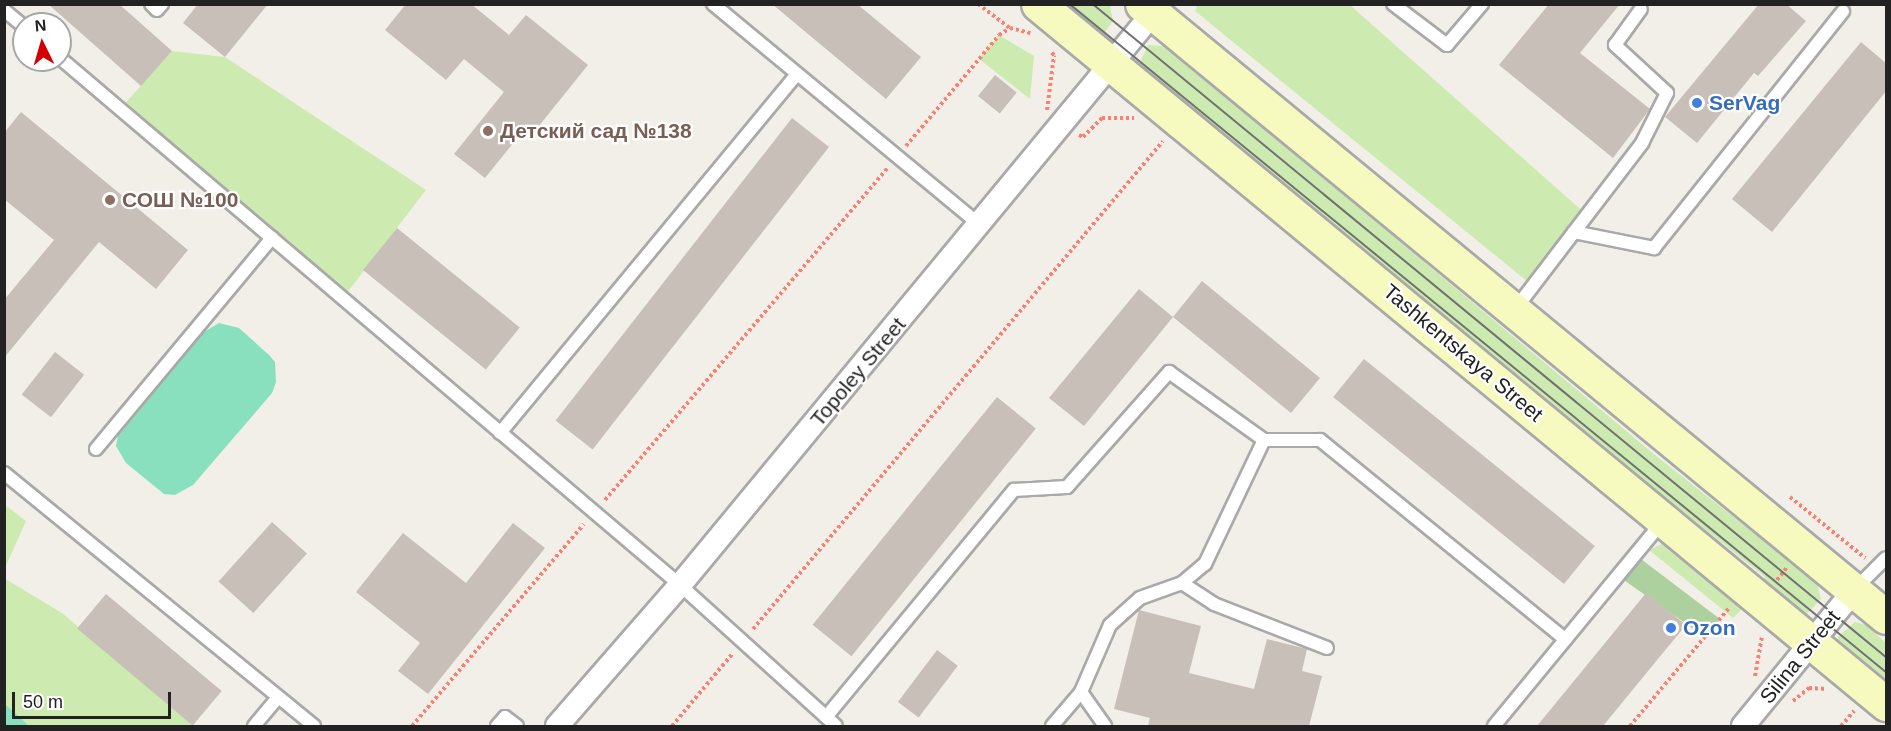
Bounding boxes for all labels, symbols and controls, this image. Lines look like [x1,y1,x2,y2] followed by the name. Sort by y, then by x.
[12,12,72,72] north arrow
[34,17,47,35] text: N
[1709,90,1780,116] place label: SerVag
[1690,96,1704,110] marker: SerVag
[500,118,692,144] place label: Детский сад №138
[481,124,495,138] marker: Детский сад №138
[122,187,238,213] place label: СОШ №100
[103,193,117,207] marker: СОШ №100
[1378,279,1548,427] street label: Tashkentskaya Street
[805,312,911,432] street label: Topoley Street
[1755,605,1845,709] street label: Silina Street
[1683,615,1735,641] place label: Ozon
[1664,621,1678,635] marker: Ozon
[15,680,174,718] scale bar
[23,692,63,712] text: 50 m

